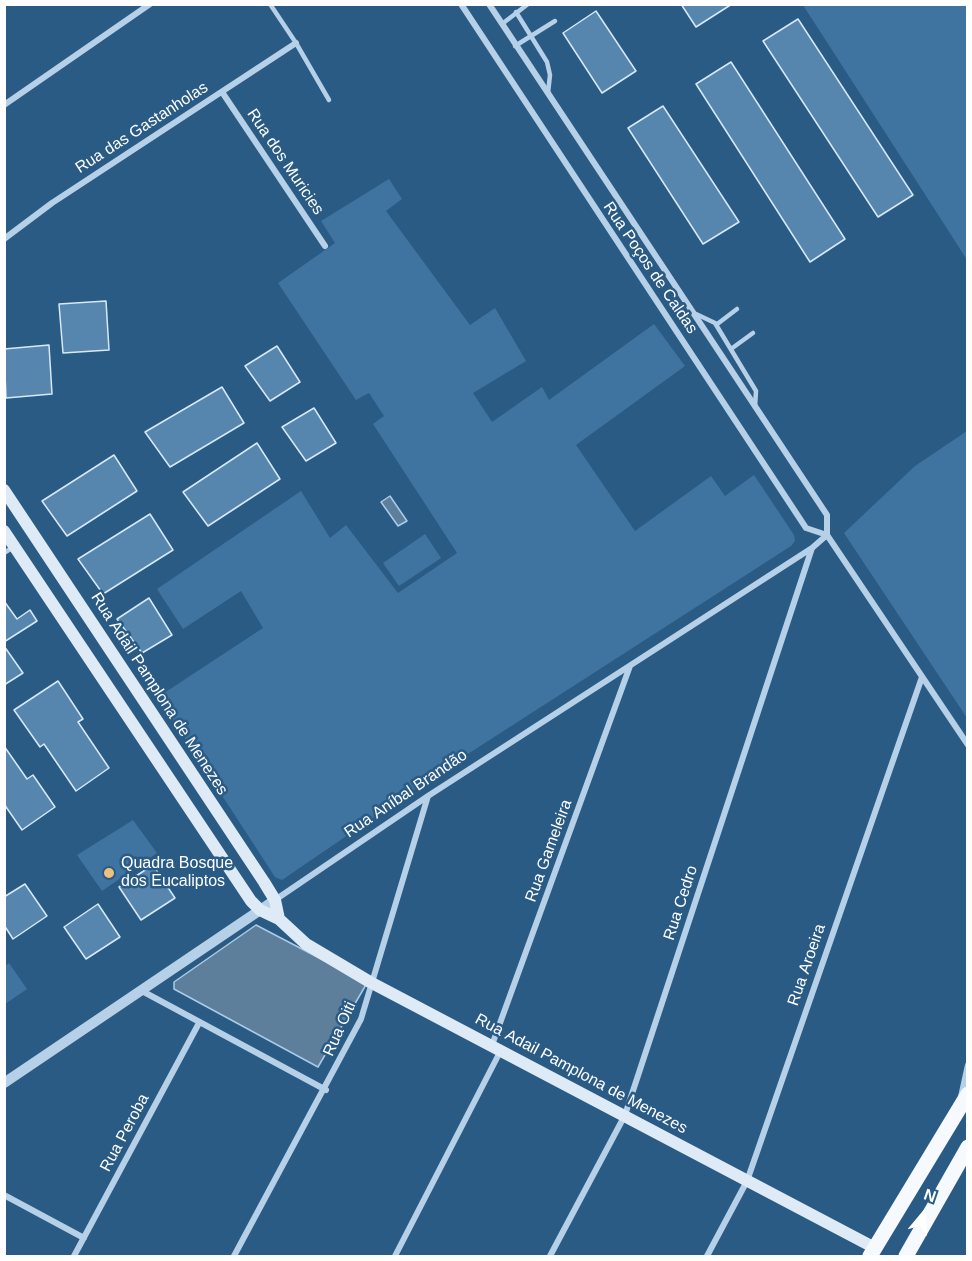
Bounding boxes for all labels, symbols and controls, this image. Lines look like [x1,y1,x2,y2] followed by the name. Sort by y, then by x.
[72,78,212,178] street label: Rua das Gastanholas
[242,105,328,219] street label: Rua dos Muricies
[599,198,701,338] street label: Rua Poços de Caldas
[86,589,232,799] street label: Rua Adail Pamplona de Menezes
[341,746,471,842] street label: Rua Aníbal Brandão
[522,797,576,905] street label: Rua Gameleira
[121,854,233,892] place label: Quadra Bosque dos Eucaliptos
[660,863,702,943] street label: Rua Cedro
[102,866,116,880] marker: Quadra Bosque dos Eucaliptos
[784,922,830,1008] street label: Rua Aroeira
[319,999,361,1059] street label: Rua Oiti
[472,1010,690,1138] street label: Rua Adail Pamplona de Menezes
[96,1091,154,1175] street label: Rua Peroba
[894,1183,954,1243] north arrow
[922,1186,938,1205] text: N

